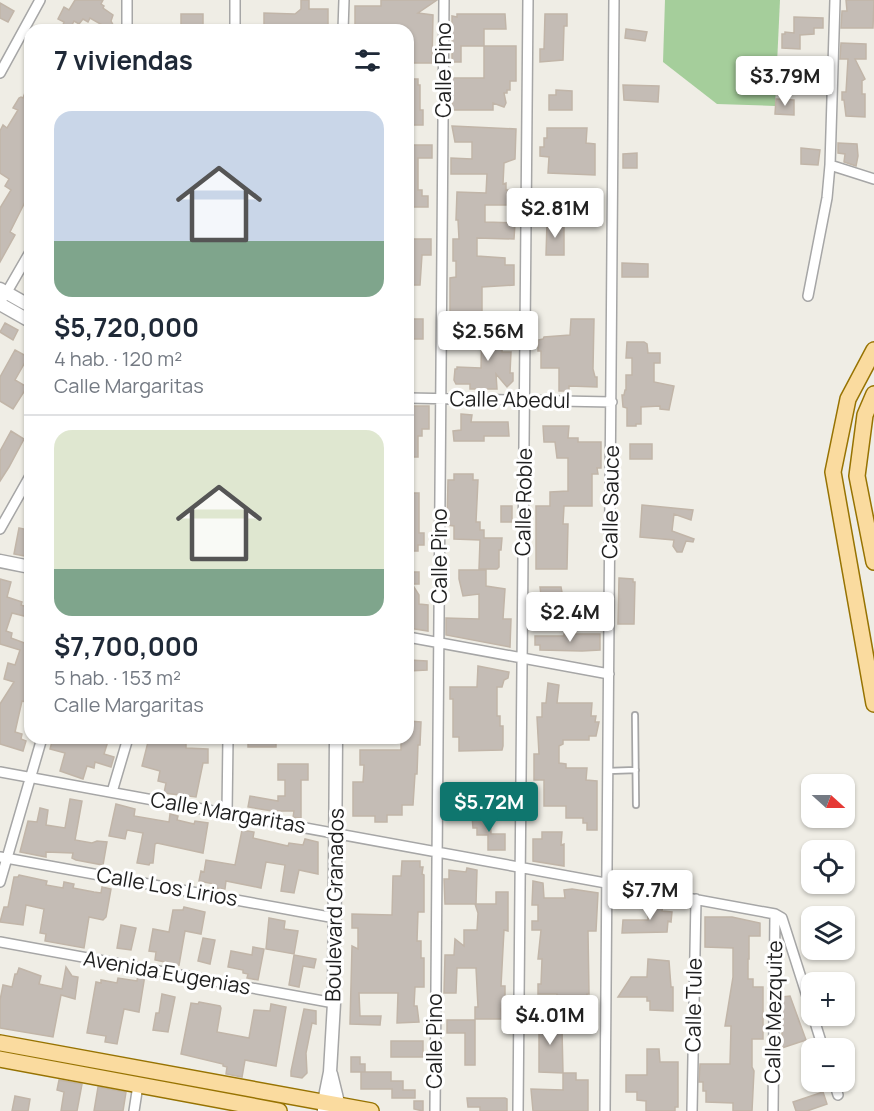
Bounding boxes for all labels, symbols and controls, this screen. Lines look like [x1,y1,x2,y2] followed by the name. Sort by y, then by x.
[429,22,457,118] street label: Calle Pino
[54,42,193,78] text: 7 viviendas
[351,44,384,77] icon: filters
[736,56,834,107] pin: $3.79M
[750,62,820,89] text: $3.79M
[165,150,273,258] icon: home
[506,188,604,239] pin: $2.81M
[521,194,589,221] text: $2.81M
[54,309,199,345] text: $5,720,000
[439,311,537,362] pin: $2.56M
[452,317,524,344] text: $2.56M
[54,345,182,372] text: 4 hab. · 120 m²
[54,372,204,399] text: Calle Margaritas
[449,384,571,414] street label: Calle Abedul
[595,445,625,559] street label: Calle Sauce
[508,448,538,556] street label: Calle Roble
[165,469,273,577] icon: home
[425,508,453,604] street label: Calle Pino
[528,592,612,643] pin: $2.4M
[540,598,600,625] text: $2.4M
[54,628,199,664] text: $7,700,000
[54,664,181,691] text: 5 hab. · 153 m²
[54,691,204,718] text: Calle Margaritas
[801,774,855,828] north arrow
[801,774,855,1092] map controls
[440,782,538,833] pin: $5.72M
[148,785,308,839] street label: Calle Margaritas
[454,788,524,815] text: $5.72M
[318,808,350,1002] street label: Boulevard Granados
[801,840,855,894] button: locate
[94,860,240,912] street label: Calle Los Lirios
[608,870,692,921] pin: $7.7M
[622,876,678,903] text: $7.7M
[801,906,855,960] button: layers
[758,940,788,1084] street label: Calle Mezquite
[81,944,253,1000] street label: Avenida Eugenias
[678,958,708,1052] street label: Calle Tule
[801,972,855,1026] button: +
[420,993,448,1089] street label: Calle Pino
[501,995,599,1046] pin: $4.01M
[515,1001,585,1028] text: $4.01M
[801,1038,855,1092] button: −

